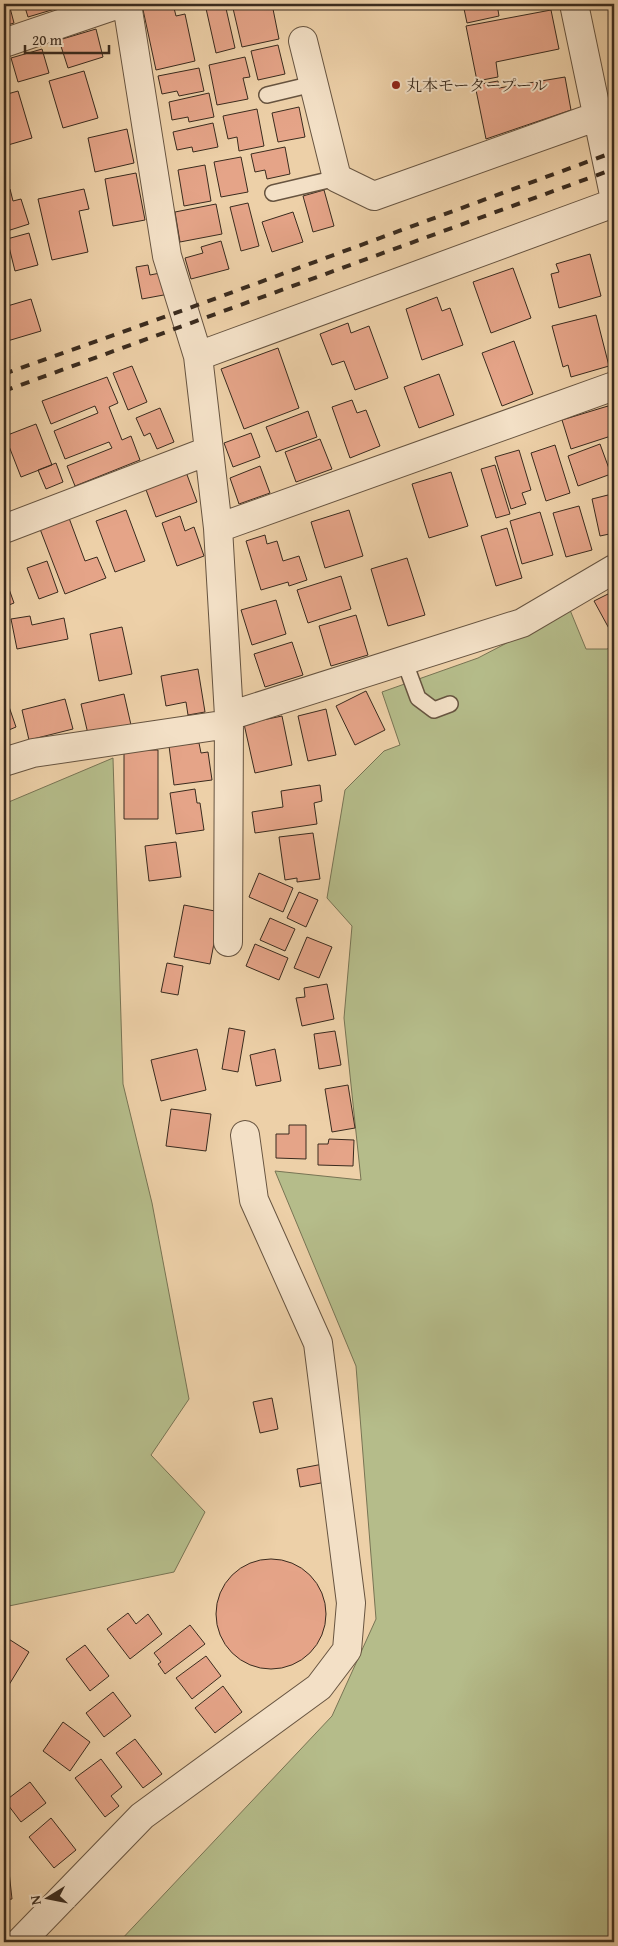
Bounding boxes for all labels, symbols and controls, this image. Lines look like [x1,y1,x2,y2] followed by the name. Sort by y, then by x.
[25,22,109,54] scale bar
[32,29,63,50] text: 20 m
[406,73,548,97] place label: 丸本モータープール
[390,79,402,91] marker: 丸本モータープール
[22,1874,72,1924] north arrow
[24,1893,46,1907] text: N

